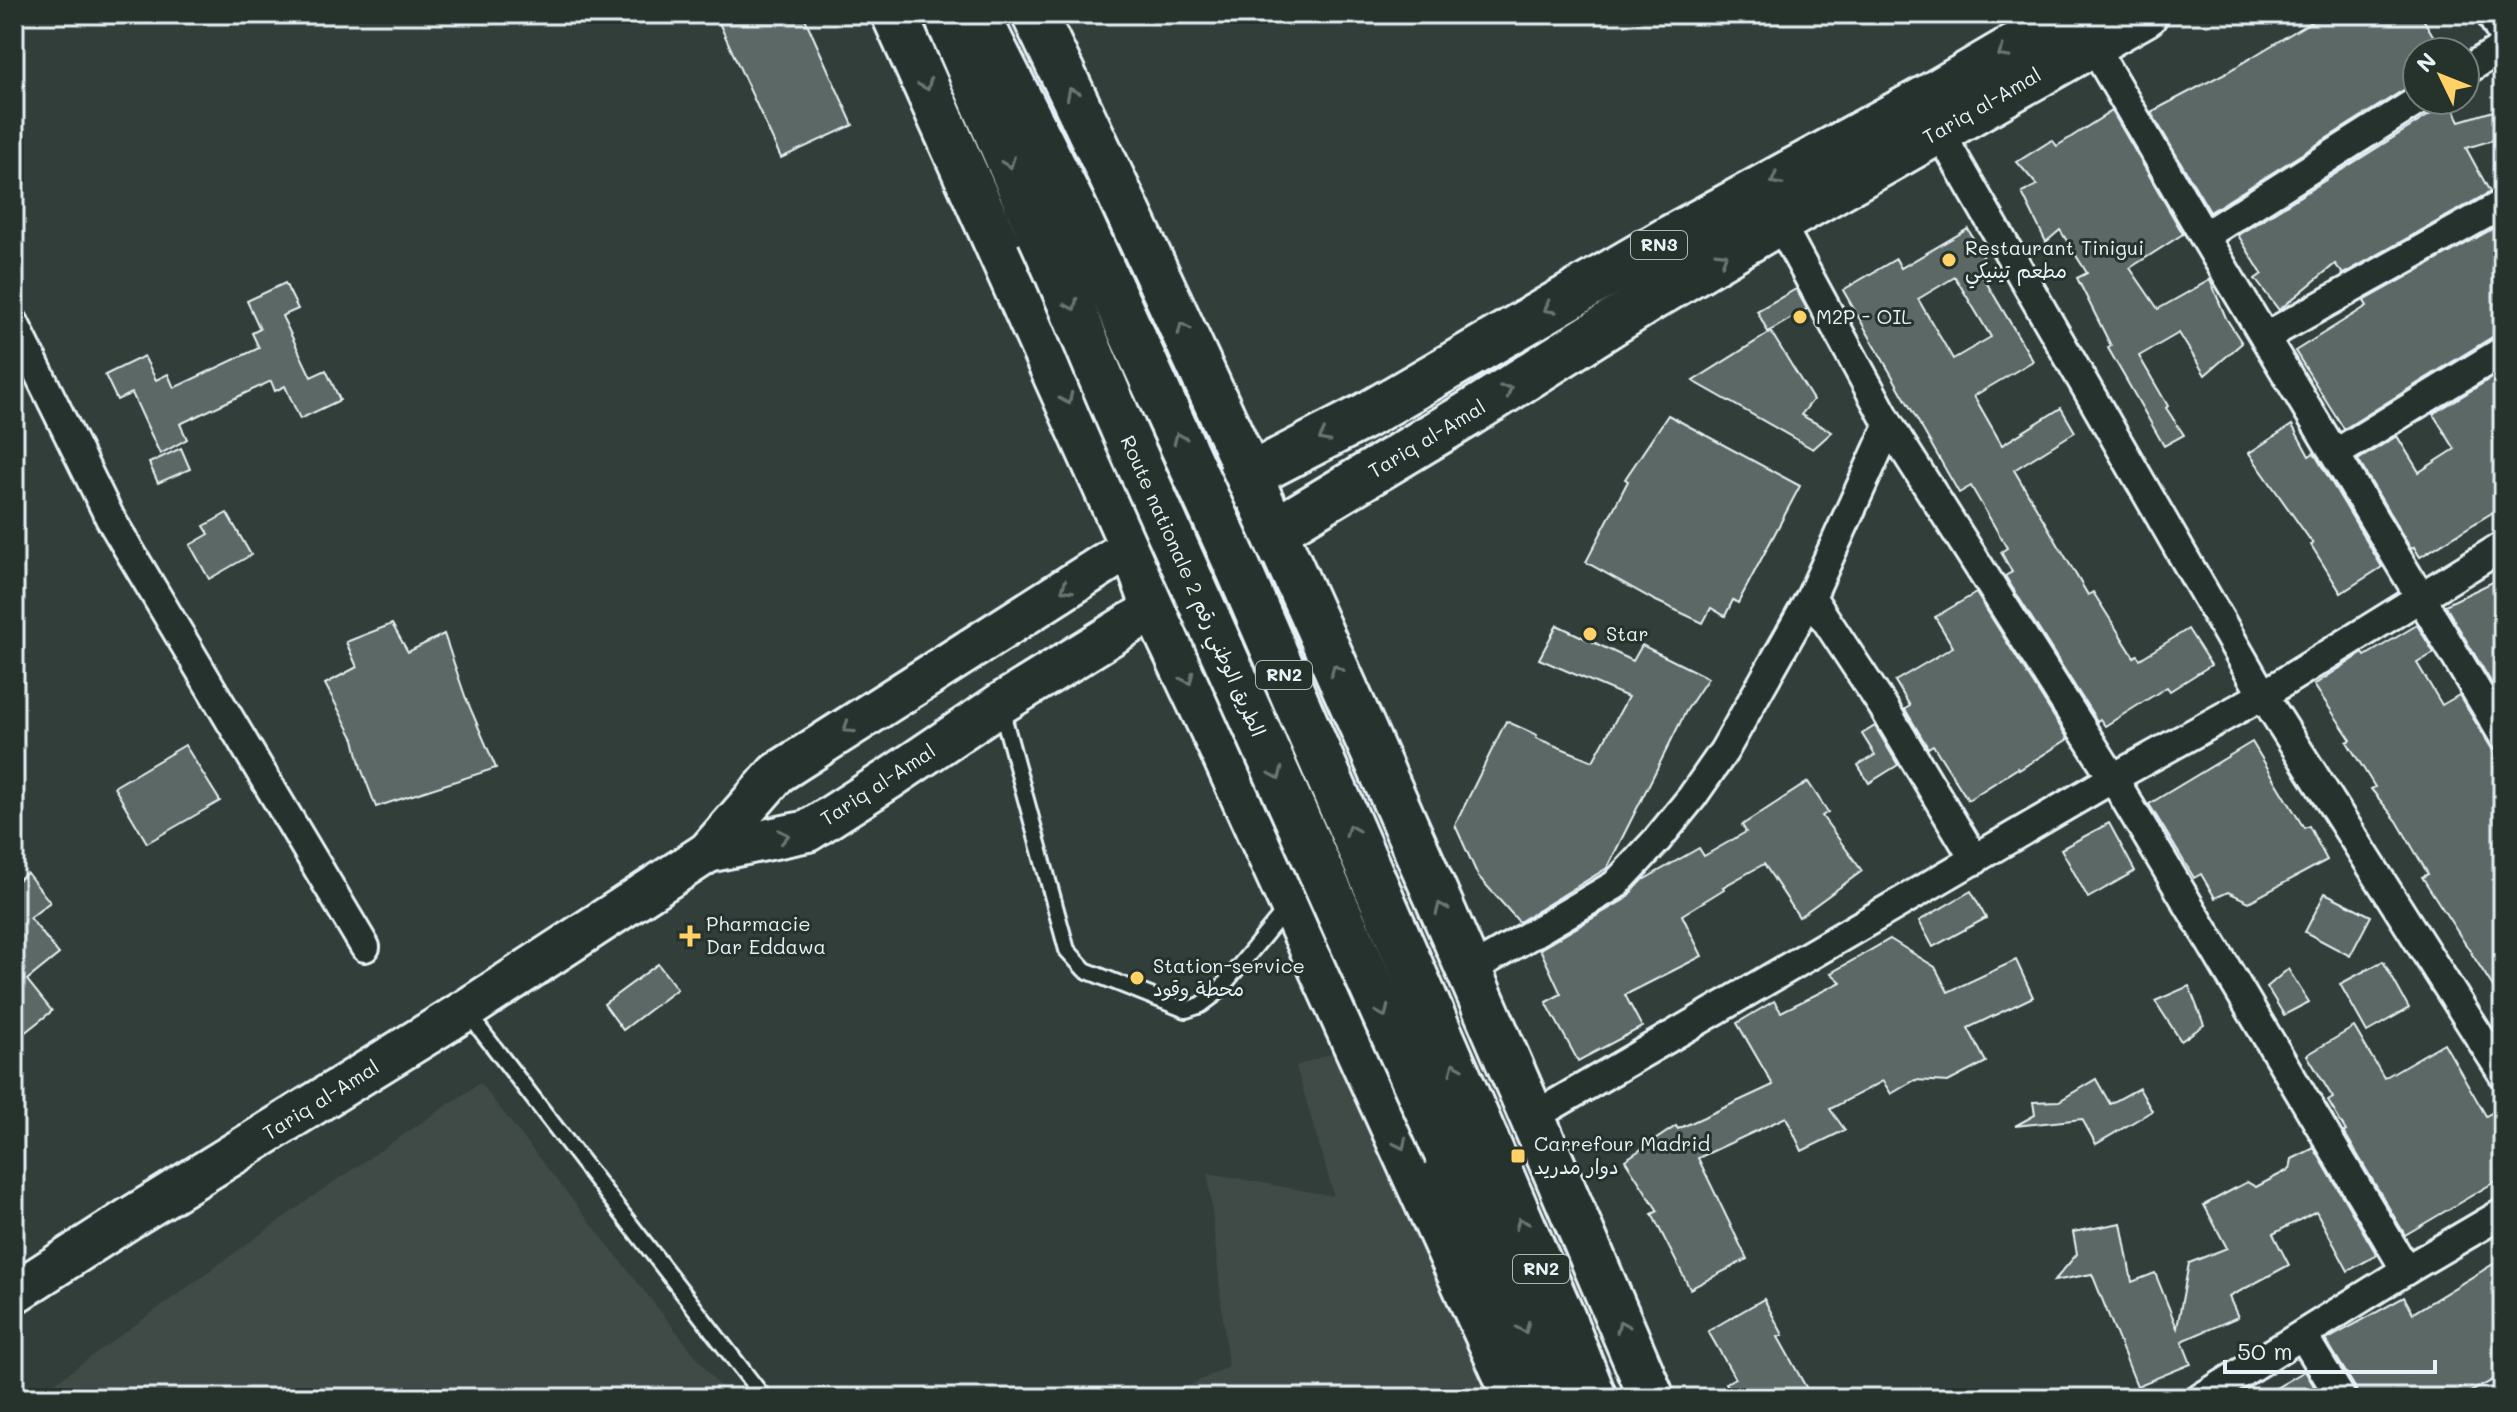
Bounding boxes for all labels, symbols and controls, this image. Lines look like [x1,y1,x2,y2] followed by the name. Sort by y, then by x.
[2401,36,2481,116] north arrow
[1997,43,2012,59] one-way arrow
[2410,46,2442,78] text: N
[1918,61,2045,149] street label: Tariq al-Amal
[916,77,932,91] one-way arrow
[1066,87,1082,101] one-way arrow
[999,155,1016,169] one-way arrow
[1770,171,1784,186] one-way arrow
[1631,231,1687,259] road number: RN3
[1965,234,2144,289] place label: Restaurant Tinigui مطعم تينيكي
[1713,251,1728,266] one-way arrow
[1940,251,1958,269] marker: Restaurant Tinigui مطعم تينيكي
[1063,297,1079,311] one-way arrow
[1543,298,1558,314] one-way arrow
[1816,303,1912,329] place label: M2P - OIL
[1791,308,1809,326] marker: M2P - OIL
[1176,322,1192,336] one-way arrow
[1498,385,1512,400] one-way arrow
[1057,391,1073,405] one-way arrow
[1363,393,1490,483] street label: Tariq al-Amal
[1317,428,1332,443] one-way arrow
[1110,431,1272,743] street label: Route nationale الطريق الوطني رقم 2
[1173,432,1189,447] one-way arrow
[1061,578,1075,593] one-way arrow
[1606,620,1649,646] place label: Star
[1581,625,1599,643] marker: Star
[1256,661,1312,689] road number: RN2
[1329,664,1345,678] one-way arrow
[1178,670,1194,685] one-way arrow
[842,719,856,734] one-way arrow
[815,737,940,831] street label: Tariq al-Amal
[1267,766,1283,781] one-way arrow
[1345,824,1361,838] one-way arrow
[777,828,790,845] one-way arrow
[1435,901,1451,916] one-way arrow
[706,910,826,959] place label: Pharmacie Dar Eddawa
[681,927,699,945] marker: Pharmacie Dar Eddawa
[1153,952,1305,1001] place label: Station-service محطة وقود
[1128,969,1146,987] marker: Station-service محطة وقود
[1374,1003,1390,1018] one-way arrow
[258,1053,383,1145] street label: Tariq al-Amal
[1449,1062,1465,1077] one-way arrow
[1534,1130,1710,1179] place label: Carrefour Madrid دوار مدريد
[1391,1136,1407,1151] one-way arrow
[1509,1147,1527,1165] marker: Carrefour Madrid دوار مدريد
[1514,1217,1530,1231] one-way arrow
[1513,1255,1569,1283] road number: RN2
[1515,1319,1531,1334] one-way arrow
[1615,1320,1631,1334] one-way arrow
[2225,1324,2435,1374] scale bar
[2237,1335,2293,1366] text: 50 m

